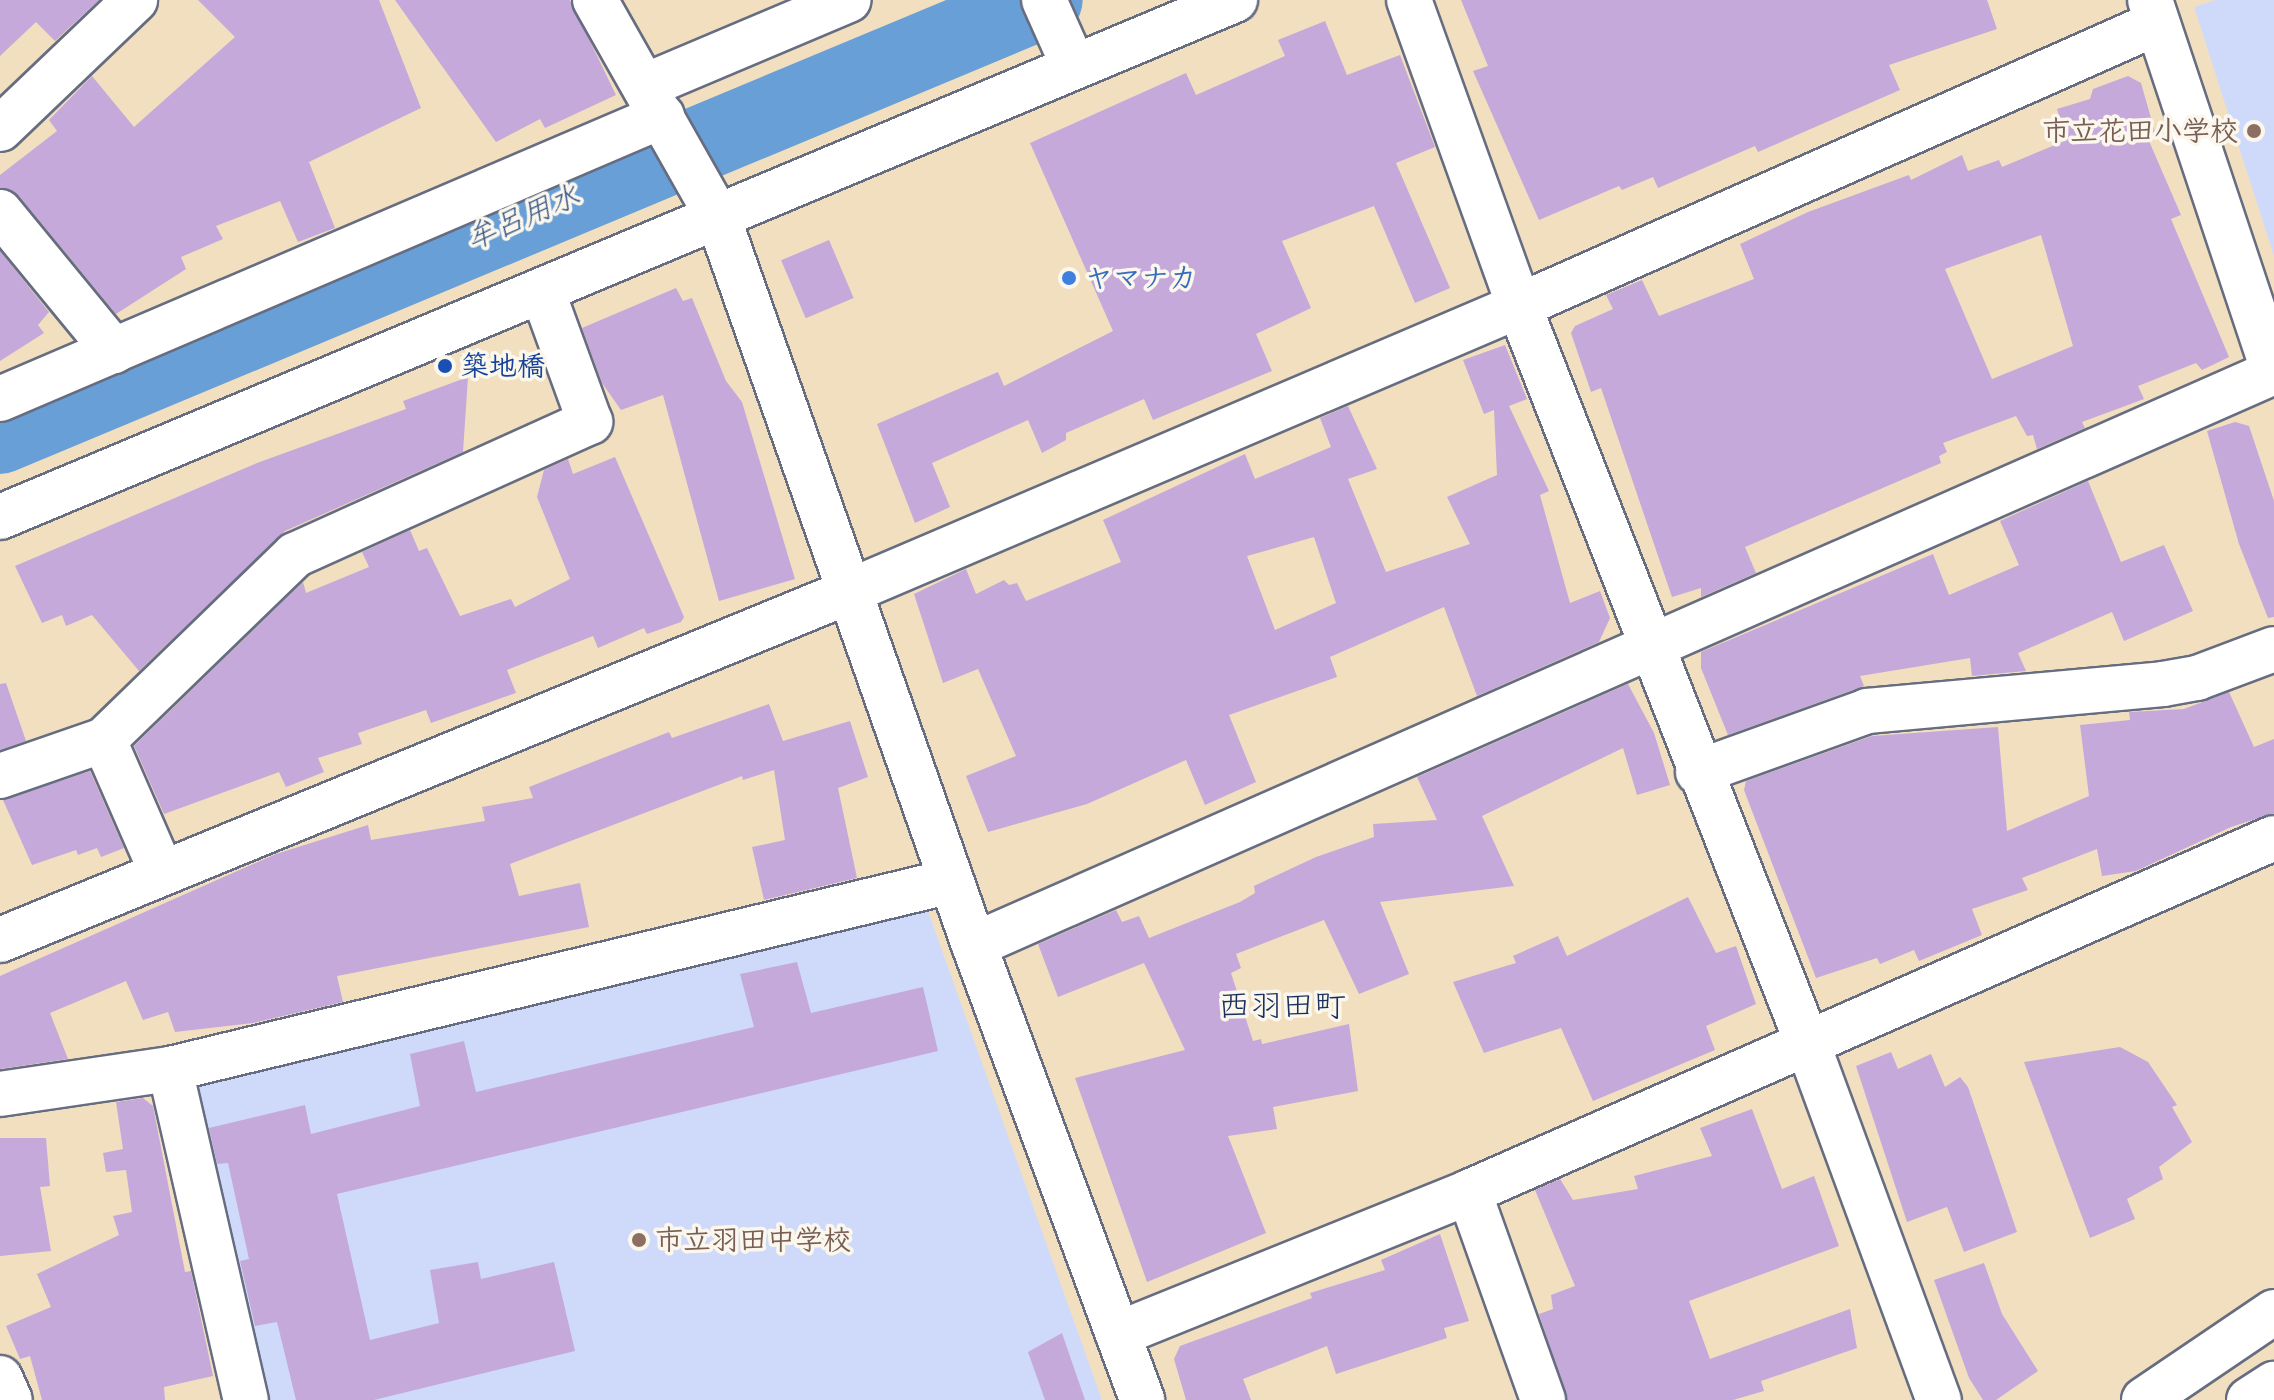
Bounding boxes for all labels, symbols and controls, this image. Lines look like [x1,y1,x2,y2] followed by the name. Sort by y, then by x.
[2042,114,2238,148] place label: 市立花田小学校
[2245,122,2263,140] marker: 市立花田小学校
[461,178,585,258] water label: 牟呂用水
[1085,261,1197,295] place label: ヤマナカ
[1060,269,1078,287] marker: ヤマナカ
[461,349,545,383] place label: 築地橋
[436,357,454,375] marker: 築地橋
[1218,987,1346,1025] district label: 西羽田町
[655,1223,851,1257] place label: 市立羽田中学校
[630,1231,648,1249] marker: 市立羽田中学校

